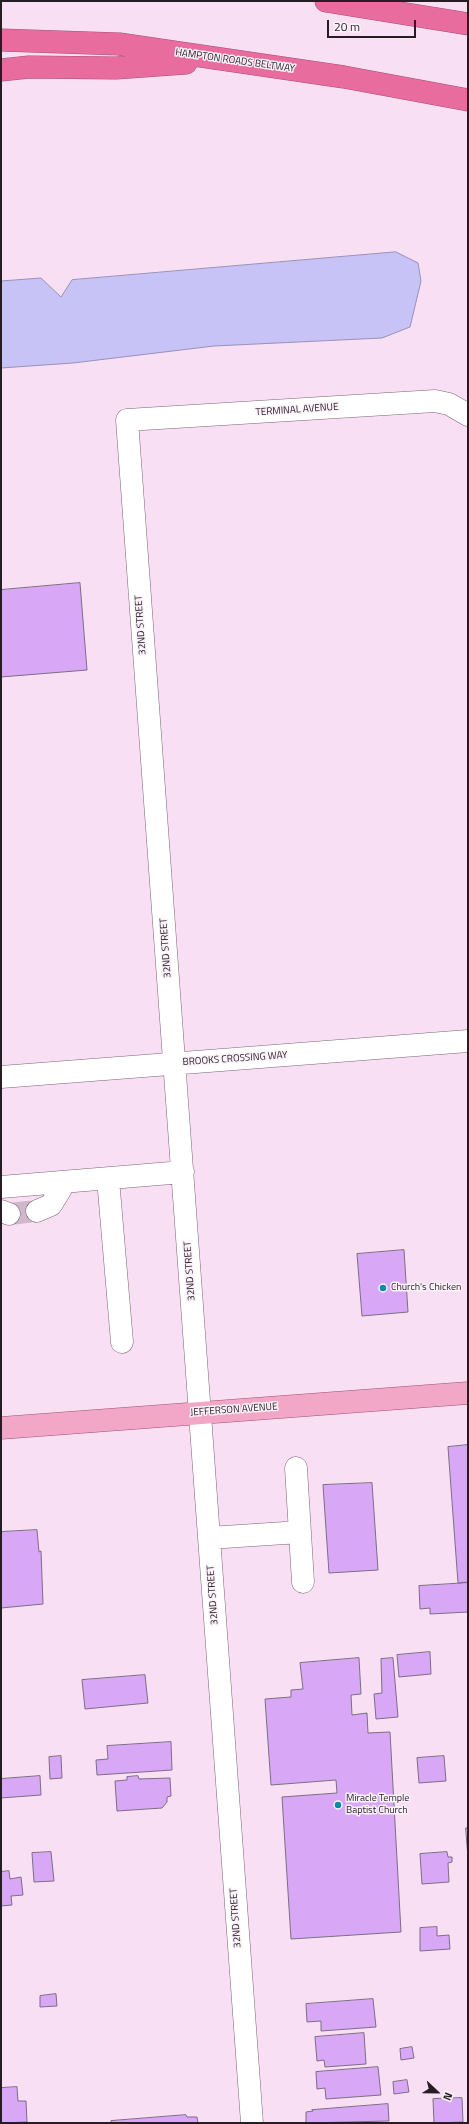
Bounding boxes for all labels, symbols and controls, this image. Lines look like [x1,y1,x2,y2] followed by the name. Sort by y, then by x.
[329,12,418,38] scale bar
[334,17,360,36] text: 20 m
[174,47,296,75] street label: HAMPTON ROADS BELTWAY
[255,401,339,419] street label: TERMINAL AVENUE
[133,595,149,655] street label: 32ND STREET
[158,918,174,978] street label: 32ND STREET
[182,1049,288,1069] street label: BROOKS CROSSING WAY
[182,1241,198,1301] street label: 32ND STREET
[391,1282,461,1294] place label: Church's Chicken
[378,1283,388,1293] marker: Church's Chicken
[190,1401,278,1419] street label: JEFFERSON AVENUE
[205,1565,221,1625] street label: 32ND STREET
[346,1793,409,1816] place label: Miracle Temple Baptist Church
[333,1800,343,1810] marker: Miracle Temple Baptist Church
[228,1888,244,1948] street label: 32ND STREET
[417,2072,457,2112] north arrow
[439,2090,457,2103] text: N

